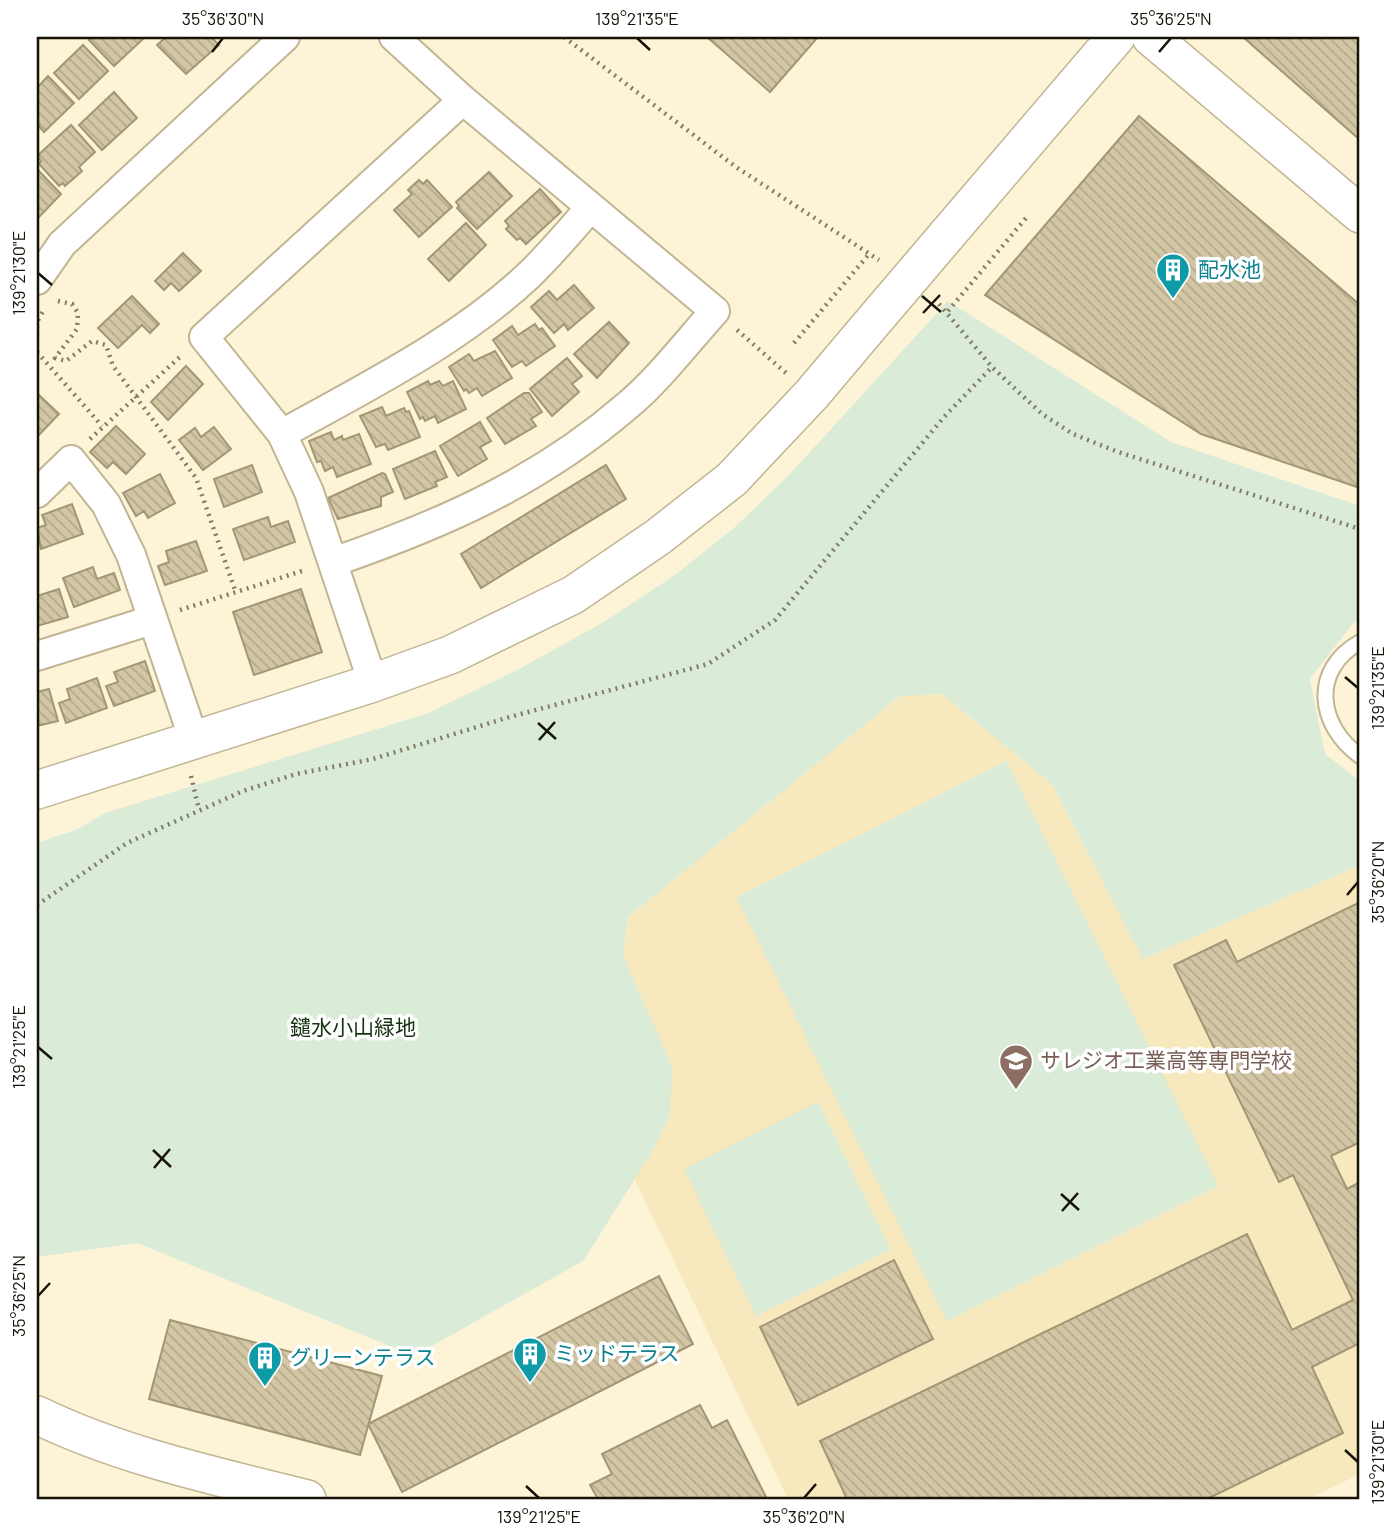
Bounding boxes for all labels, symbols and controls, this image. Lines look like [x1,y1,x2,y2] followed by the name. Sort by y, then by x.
[182,7,264,29] text: 35°36'30"N
[595,7,679,29] text: 139°21'35"E
[1130,7,1212,29] text: 35°36'25"N
[7,231,29,315] text: 139°21'30"E
[1154,251,1192,300] building icon: 配水池
[1198,256,1261,281] place label: 配水池
[1366,646,1388,730] text: 139°21'35"E
[1366,840,1388,924] text: 35°36'20"N
[7,1005,29,1089] text: 139°21'25"E
[290,1014,416,1039] park label: 鑓水小山緑地
[997,1042,1035,1091] school or university icon: サレジオ工業高等専門学校
[1040,1047,1292,1072] place label: サレジオ工業高等専門学校
[7,1255,29,1337] text: 35°36'25"N
[511,1335,549,1384] building icon: ミッドテラス
[246,1339,284,1388] building icon: グリーンテラス
[554,1340,680,1365] place label: ミッドテラス
[290,1344,436,1369] place label: グリーンテラス
[1366,1420,1388,1504] text: 139°21'30"E
[497,1505,581,1527] text: 139°21'25"E
[762,1505,846,1527] text: 35°36'20"N

